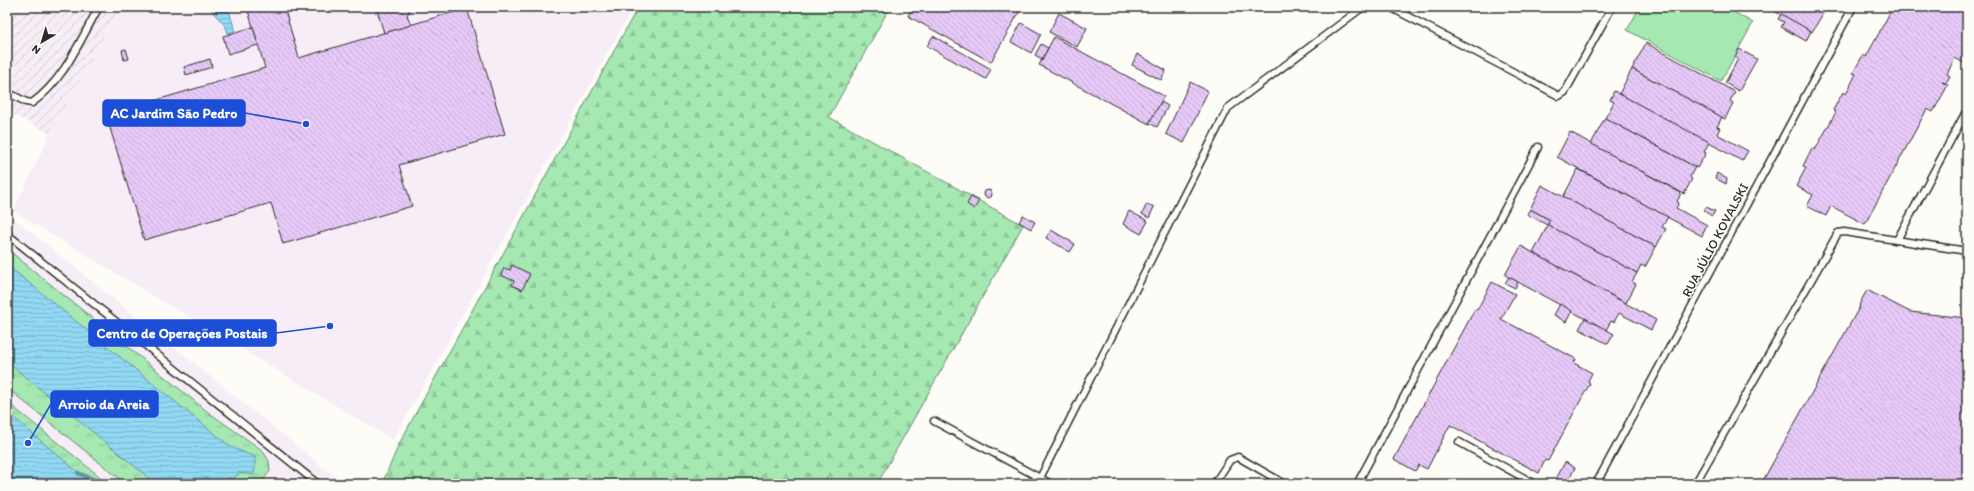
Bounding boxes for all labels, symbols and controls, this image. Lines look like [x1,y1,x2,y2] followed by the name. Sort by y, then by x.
[22,22,62,62] north arrow
[29,42,43,57] text: N
[103,100,245,126] callout: AC Jardim São Pedro
[110,105,237,122] text: AC Jardim São Pedro
[1679,180,1751,299] street label: RUA JÚLIO KOVALSKI
[89,320,276,346] callout: Centro de Operações Postais
[96,325,268,342] text: Centro de Operações Postais
[51,391,158,417] callout: Arroio da Areia
[58,396,150,413] text: Arroio da Areia

